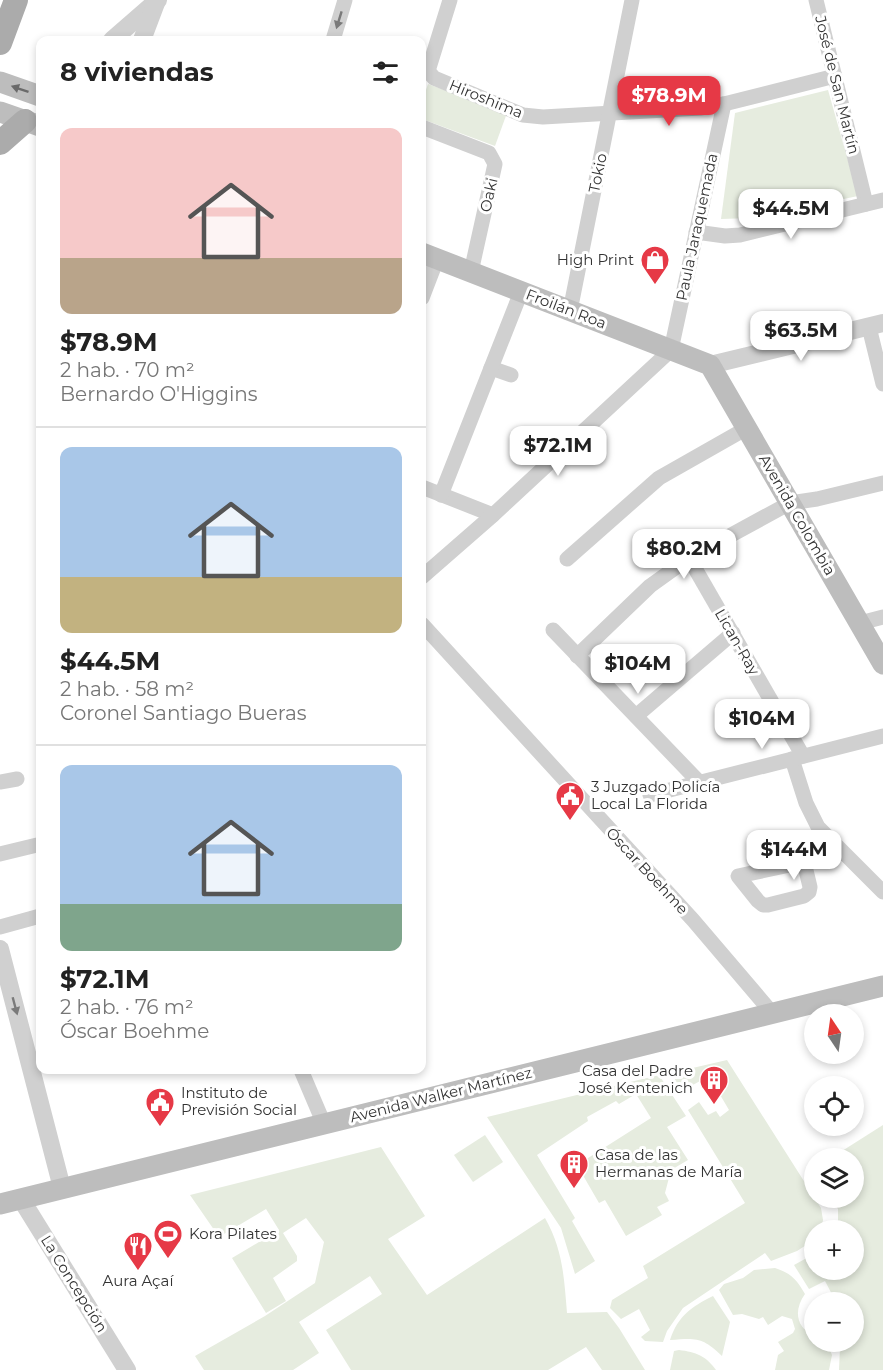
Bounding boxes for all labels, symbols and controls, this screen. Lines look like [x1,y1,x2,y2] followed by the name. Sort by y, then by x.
[334,11,343,29] one-way arrow
[811,13,864,156] street label: José de San Martín
[60,56,214,88] text: 8 viviendas
[369,56,402,89] icon: filters
[447,75,526,122] street label: Hiroshima
[620,76,718,127] pin: $78.9M
[11,83,29,93] one-way arrow
[631,83,707,107] text: $78.9M
[584,152,611,194] street label: Tokio
[672,152,721,302] street label: Paula Jaraquemada
[177,167,285,275] icon: home
[475,176,502,214] street label: Oaki
[742,189,840,240] pin: $44.5M
[752,196,830,220] text: $44.5M
[639,244,671,286] shop icon: High Print
[557,250,634,269] place label: High Print
[523,285,609,333] street label: Froilán Roa
[752,311,850,362] pin: $63.5M
[764,318,838,342] text: $63.5M
[60,326,158,358] text: $78.9M
[60,358,195,382] text: 2 hab. · 70 m²
[60,382,258,406] text: Bernardo O'Higgins
[509,426,607,477] pin: $72.1M
[524,433,592,457] text: $72.1M
[755,451,840,579] street label: Avenida Colombia
[177,486,285,594] icon: home
[635,529,733,580] pin: $80.2M
[646,536,722,560] text: $80.2M
[711,605,764,679] street label: Lican-Ray
[596,644,680,695] pin: $104M
[60,645,160,677] text: $44.5M
[605,651,671,675] text: $104M
[60,677,194,701] text: 2 hab. · 58 m²
[720,699,804,750] pin: $104M
[60,701,307,725] text: Coronel Santiago Bueras
[729,706,795,730] text: $104M
[591,777,720,813] place label: 3 Juzgado Policía Local La Florida
[554,780,586,822] public building icon: 3 Juzgado Policía Local La Florida
[177,804,285,912] icon: home
[602,823,693,918] street label: Óscar Boehme
[752,830,836,881] pin: $144M
[760,837,828,861] text: $144M
[60,963,149,995] text: $72.1M
[60,995,194,1019] text: 2 hab. · 76 m²
[10,997,20,1015] one-way arrow
[804,1004,864,1064] north arrow
[804,1004,864,1352] map controls
[60,1019,209,1043] text: Óscar Boehme
[578,1061,693,1097] place label: Casa del Padre José Kentenich
[348,1063,534,1126] street label: Avenida Walker Martínez
[698,1064,730,1106] building icon: Casa del Padre José Kentenich
[804,1076,864,1136] button: locate
[181,1083,297,1119] place label: Instituto de Previsión Social
[144,1086,176,1128] public building icon: Instituto de Previsión Social
[595,1145,742,1181] place label: Casa de las Hermanas de María
[558,1148,590,1190] building icon: Casa de las Hermanas de María
[804,1148,864,1208] button: layers
[152,1218,184,1260] sports icon: Kora Pilates
[804,1220,864,1280] button: +
[189,1224,277,1243] place label: Kora Pilates
[122,1230,154,1272] restaurant icon: Aura Açaí
[37,1232,112,1336] street label: La Concepción
[103,1271,174,1290] place label: Aura Açaí
[804,1292,864,1352] button: −

